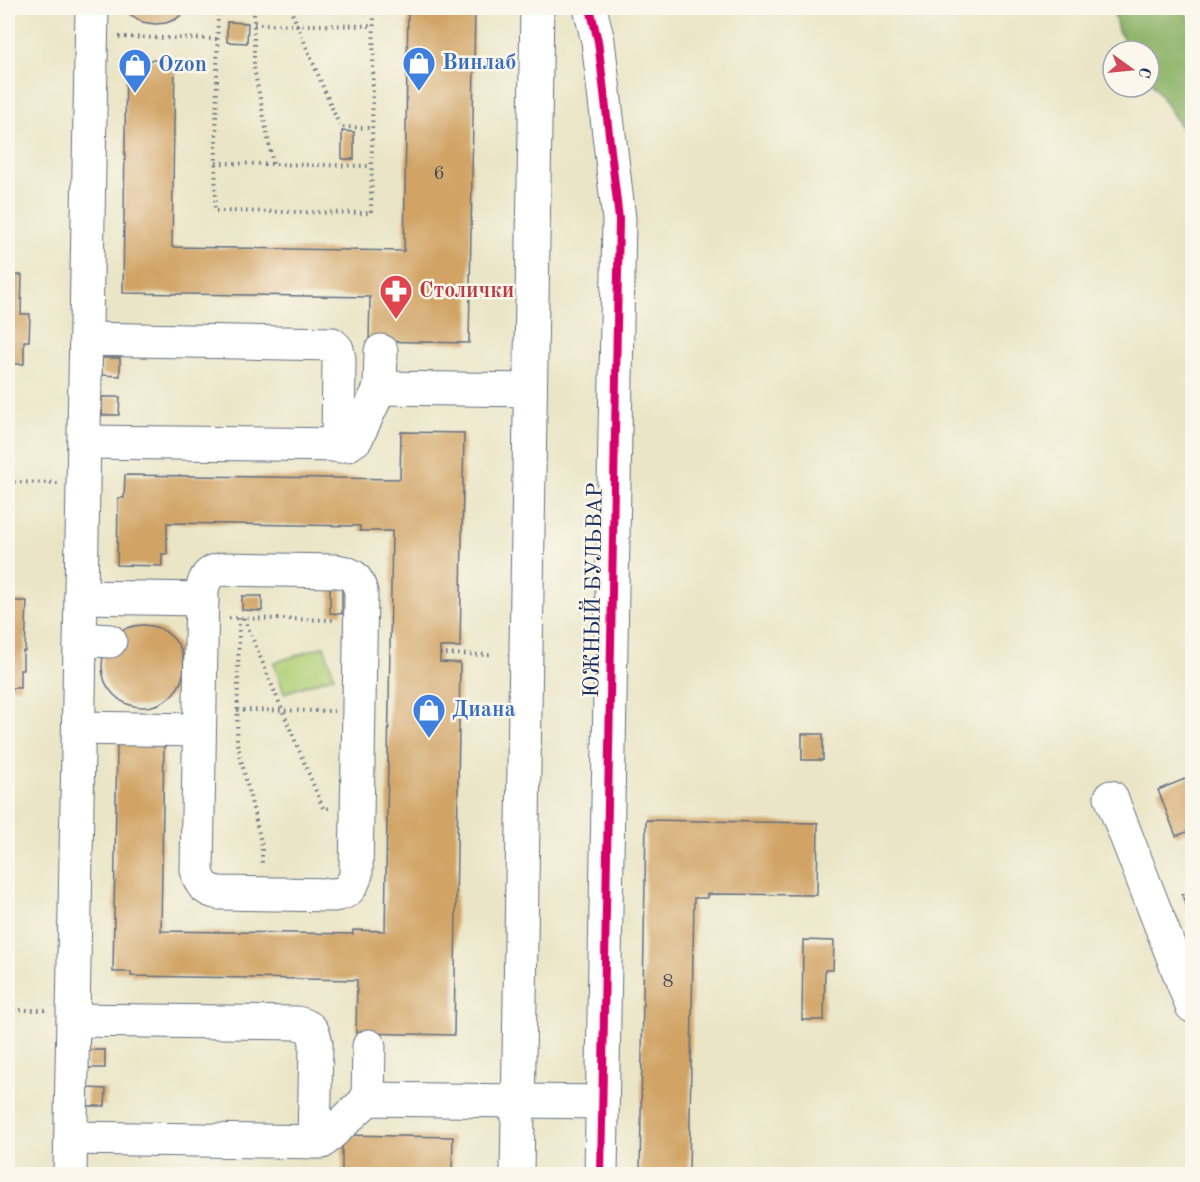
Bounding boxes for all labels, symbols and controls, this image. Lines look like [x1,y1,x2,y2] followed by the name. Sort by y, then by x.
[1101,39,1161,99] north arrow
[401,45,437,92] shop icon: Винлаб
[117,47,153,94] shop icon: Ozon
[442,52,517,74] place label: Винлаб
[158,54,207,76] place label: Ozon
[1134,65,1153,80] text: С
[433,164,445,184] house number: 6
[378,273,414,320] pharmacy icon: Столички
[419,280,514,302] place label: Столички
[577,482,607,698] street label: ЮЖНЫЙ БУЛЬВАР
[411,692,447,739] shop icon: Диана
[452,699,516,721] place label: Диана
[662,972,674,992] house number: 8

